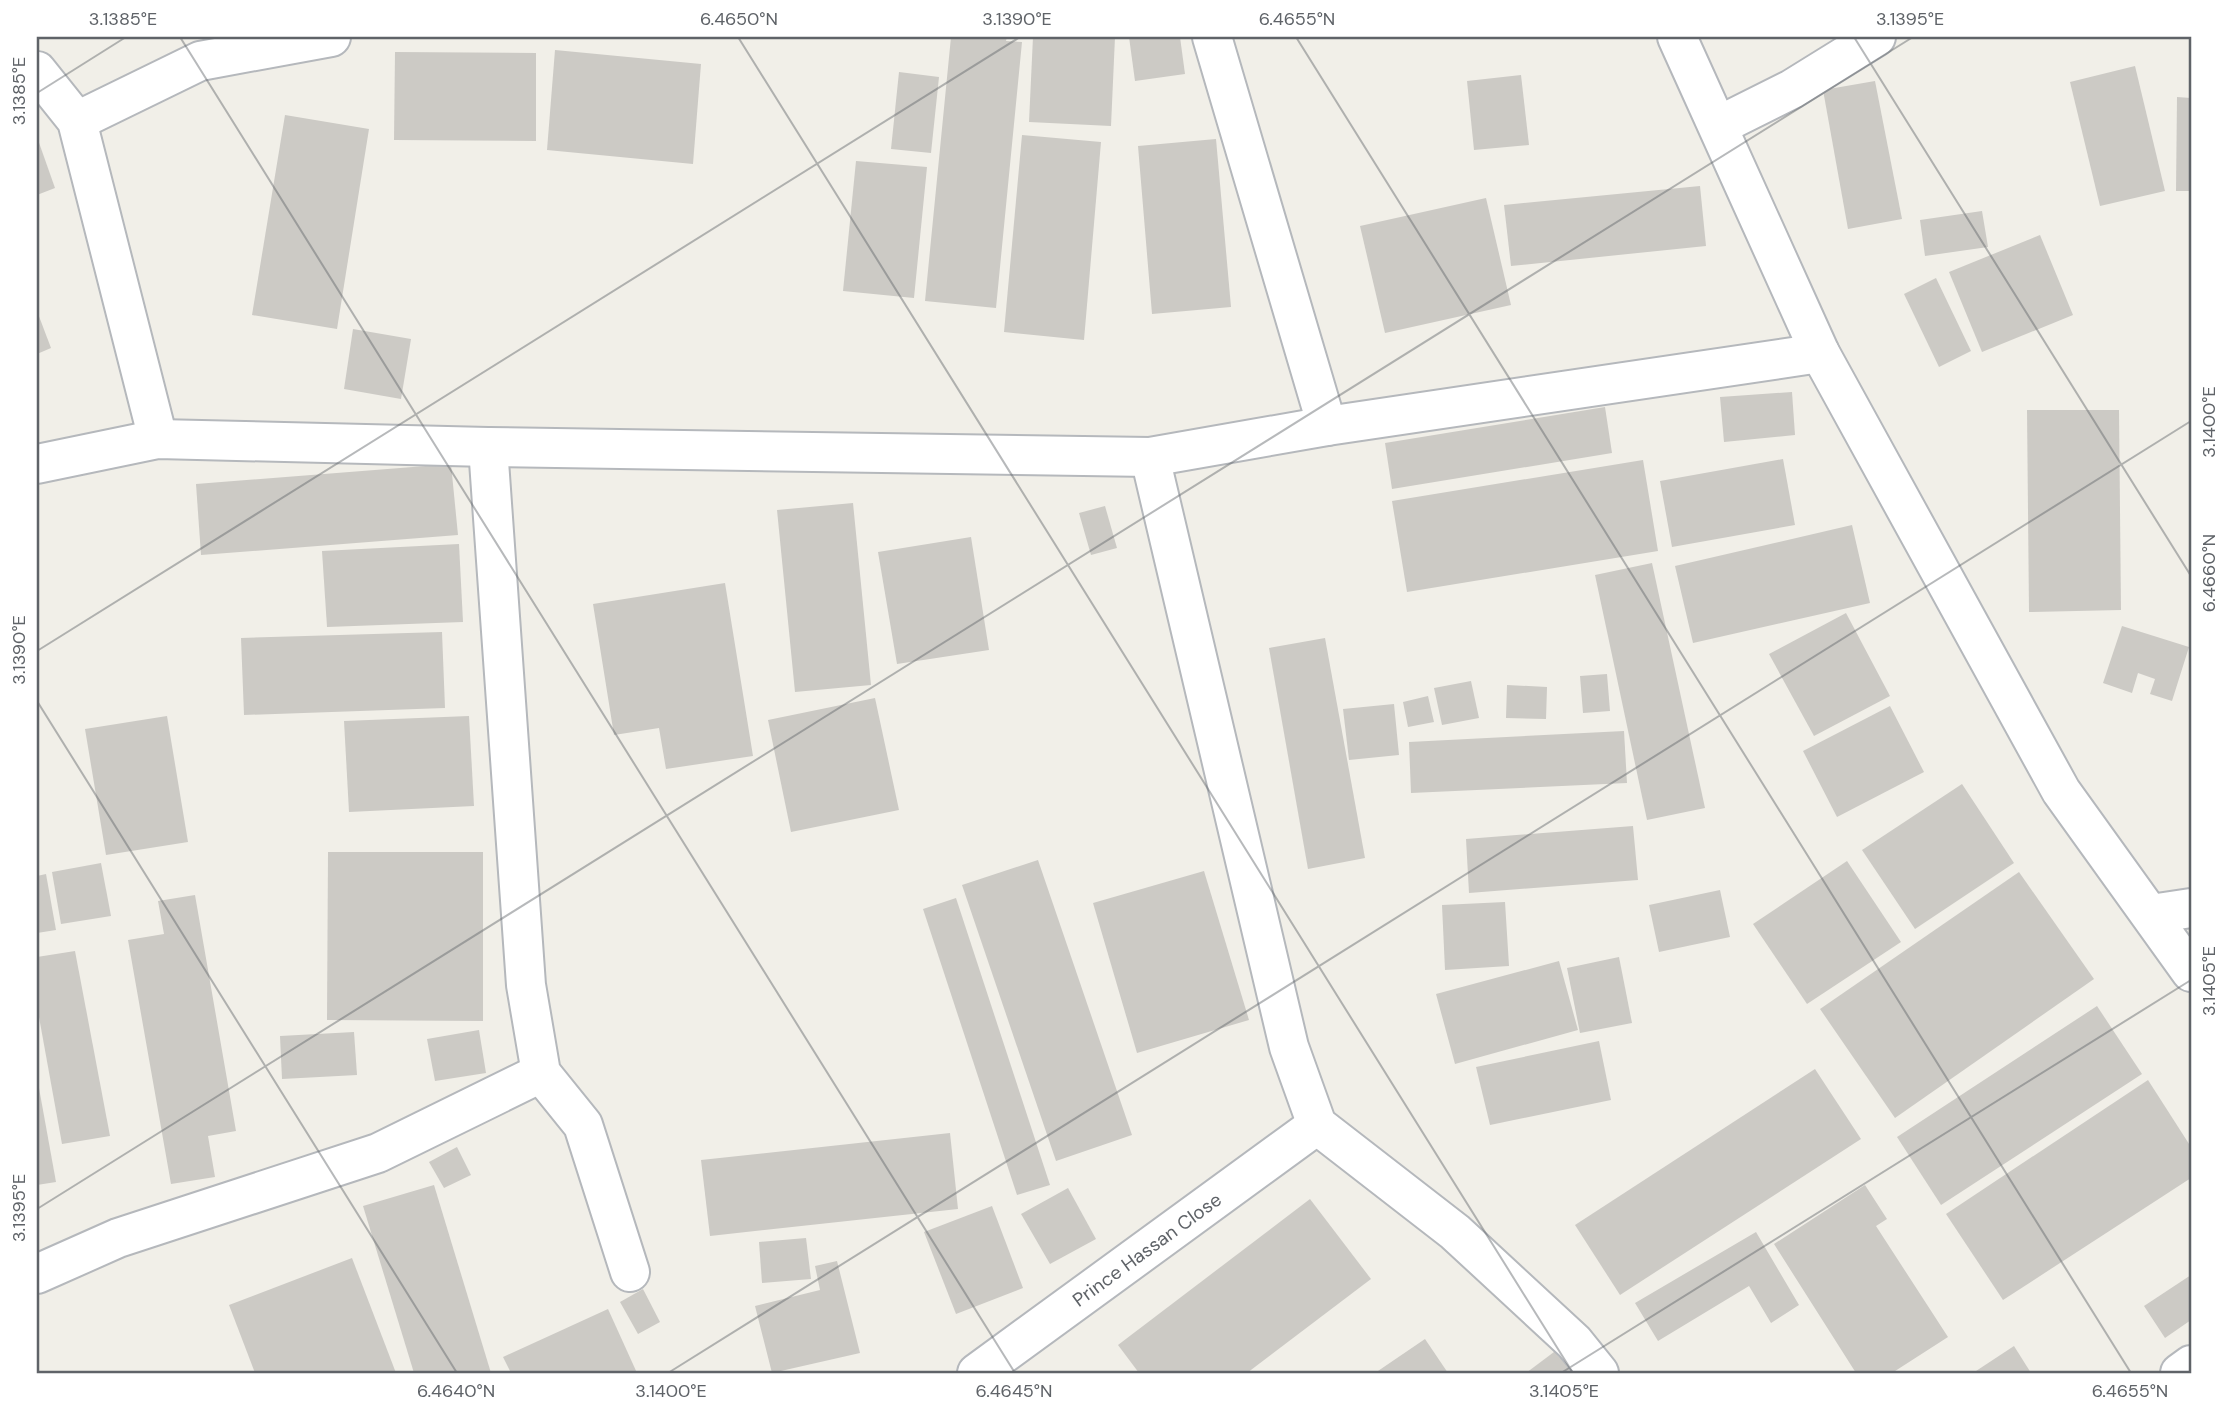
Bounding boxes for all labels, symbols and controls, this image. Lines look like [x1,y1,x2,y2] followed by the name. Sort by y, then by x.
[89,7,157,31] text: 3.1385°E
[700,7,778,31] text: 6.4650°N
[982,7,1052,31] text: 3.1390°E
[1259,7,1335,31] text: 6.4655°N
[1876,7,1944,31] text: 3.1395°E
[7,57,31,125] text: 3.1385°E
[2197,386,2221,458] text: 3.1400°E
[2197,534,2221,612] text: 6.4660°N
[7,615,31,685] text: 3.1390°E
[2197,946,2221,1016] text: 3.1405°E
[7,1174,31,1242] text: 3.1395°E
[1067,1187,1226,1312] street label: Prince Hassan Close
[417,1379,495,1403] text: 6.4640°N
[635,1379,707,1403] text: 3.1400°E
[976,1379,1052,1403] text: 6.4645°N
[1529,1379,1599,1403] text: 3.1405°E
[2092,1379,2168,1403] text: 6.4655°N

